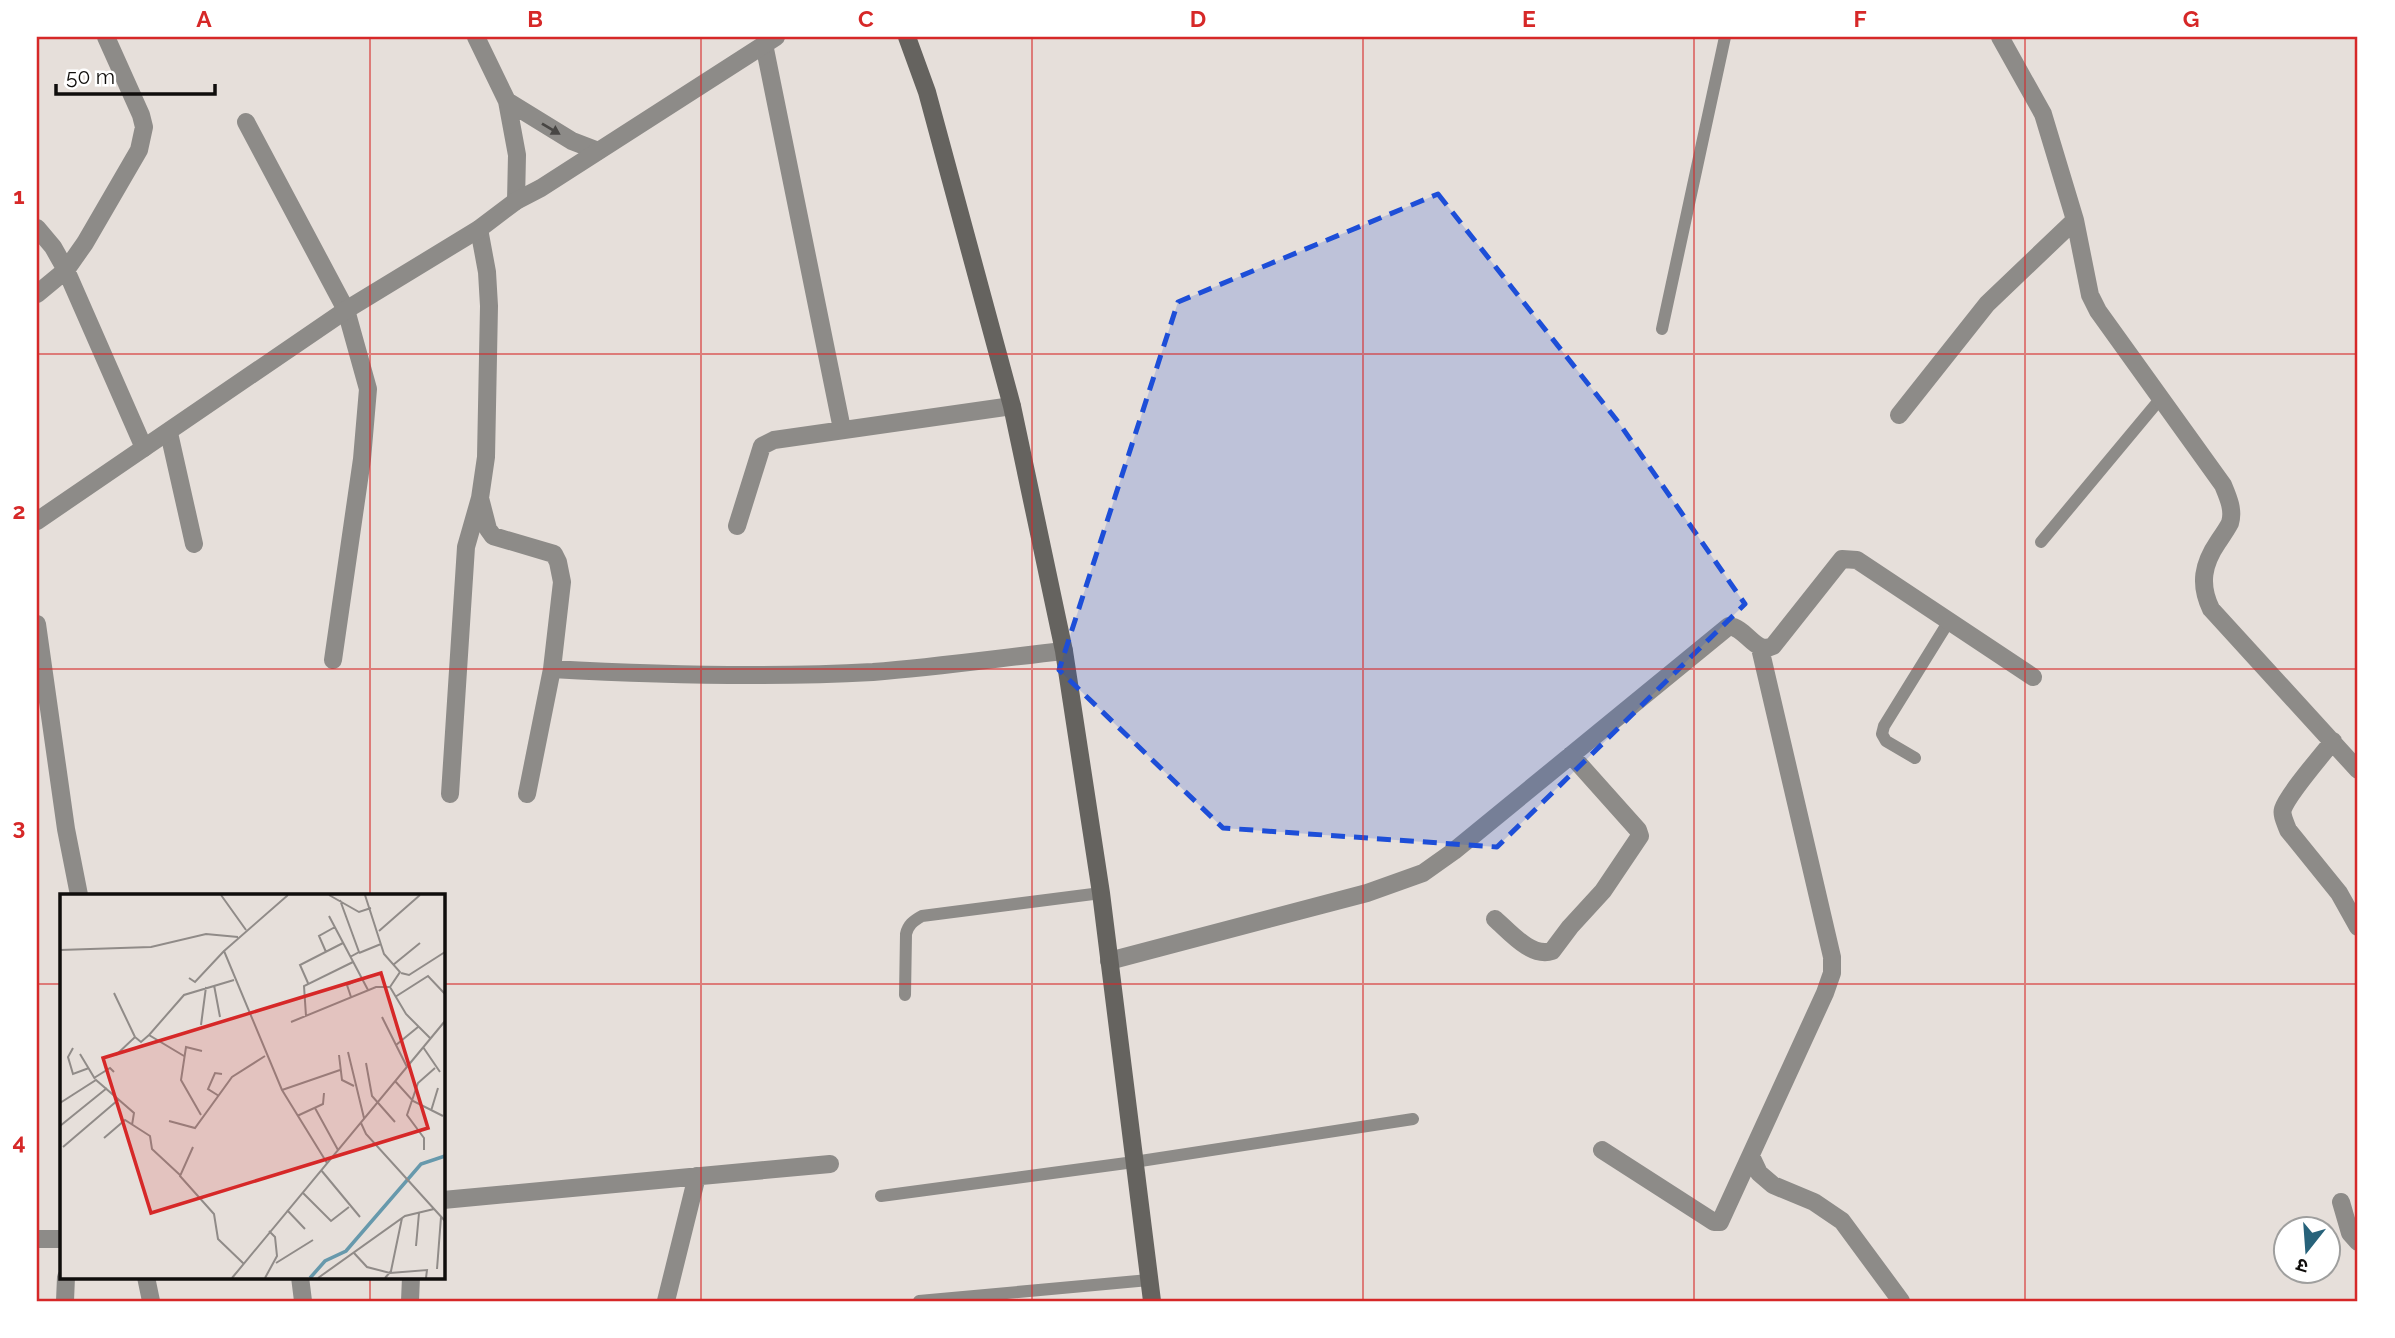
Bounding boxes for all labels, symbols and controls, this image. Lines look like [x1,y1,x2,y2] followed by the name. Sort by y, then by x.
[196,5,212,32] text: A
[527,5,543,32] text: B
[858,5,874,32] text: C
[1190,5,1206,32] text: D
[1522,5,1536,32] text: E
[1853,5,1867,32] text: F
[2183,5,2199,32] text: G
[56,52,215,96] scale bar
[66,64,115,89] text: 50 m
[541,122,561,134] one-way arrow
[13,182,25,209] text: 1
[13,497,25,524] text: 2
[13,813,25,840] text: 3
[60,894,444,1278] inset map
[12,1128,26,1155] text: 4
[2272,1216,2342,1286] north arrow
[2293,1254,2311,1278] text: उ

